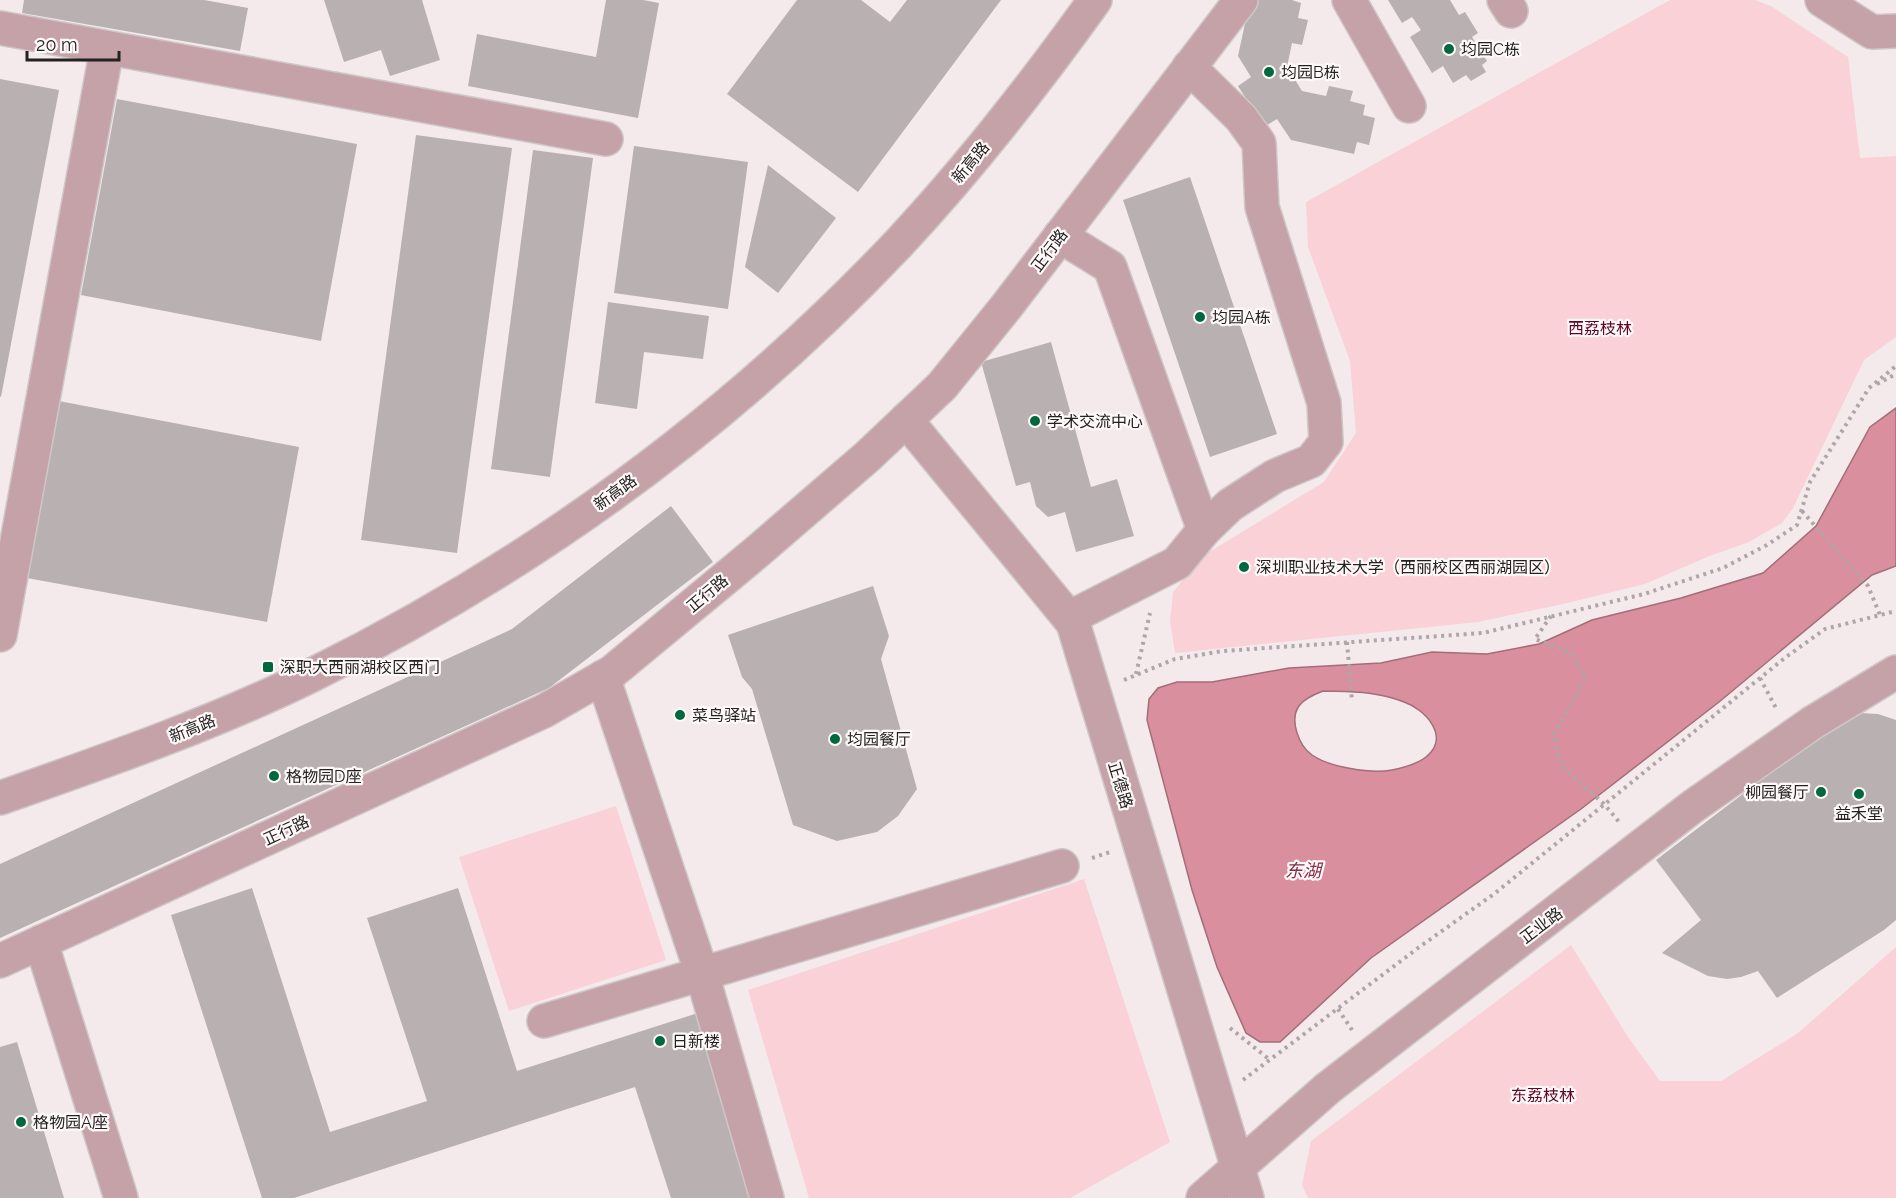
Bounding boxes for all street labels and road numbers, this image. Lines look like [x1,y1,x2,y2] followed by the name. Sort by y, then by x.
[948,138,993,187] street label: 新高路
[1027,225,1071,275] street label: 正行路
[590,471,640,514] street label: 新高路
[683,571,732,616] street label: 正行路
[166,711,218,746] street label: 新高路
[1104,759,1137,811] street label: 正德路
[260,812,312,849] street label: 正行路
[1516,903,1566,947] street label: 正业路

